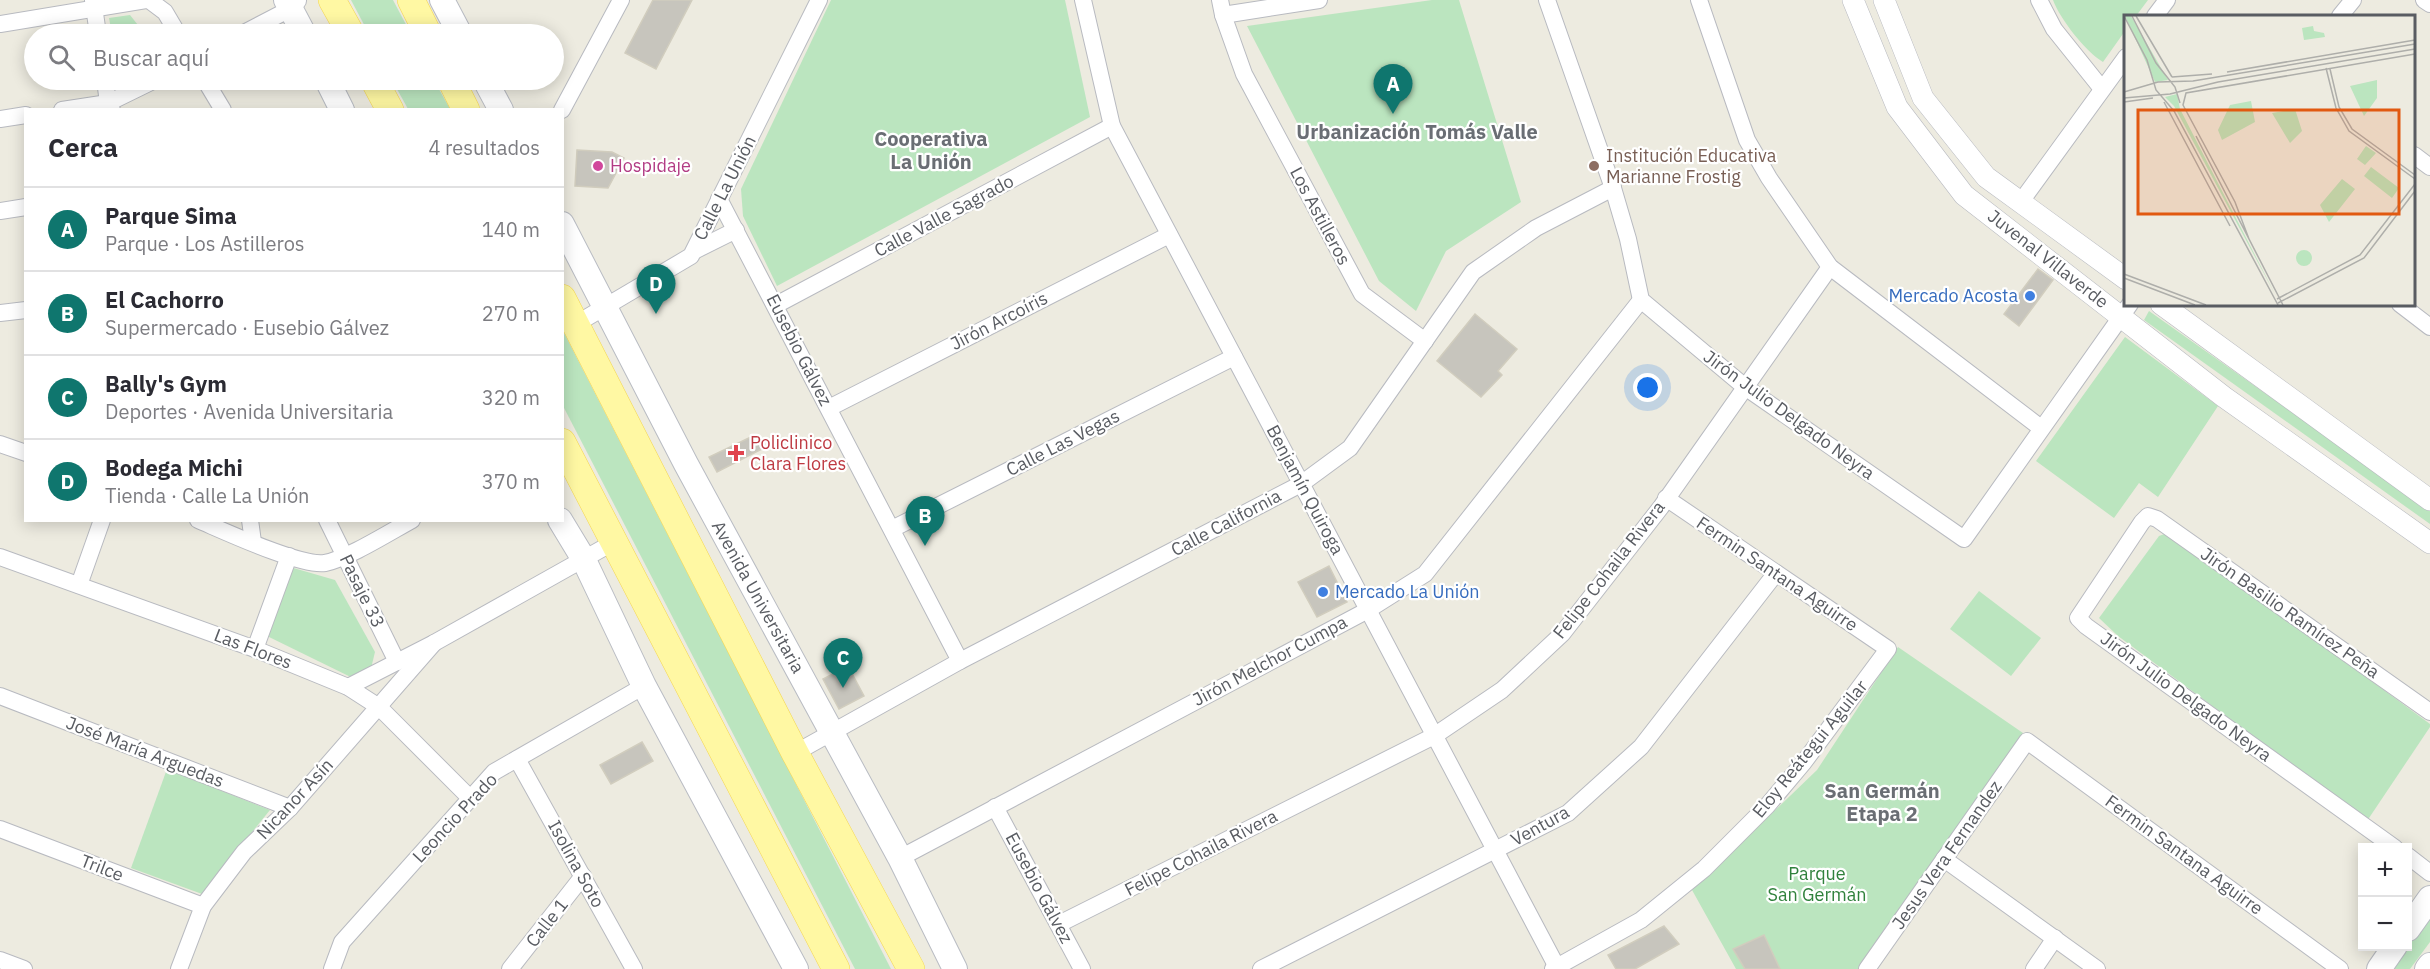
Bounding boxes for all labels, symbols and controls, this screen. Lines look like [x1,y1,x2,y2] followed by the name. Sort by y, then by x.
[2124,15,2415,306] inset map
[24,24,564,90] search box
[45,41,78,74] icon: search
[93,43,209,72] text: Buscar aquí
[1374,64,1412,114] pin: A
[1296,118,1538,145] district label: Urbanización Tomás Valle
[874,125,988,175] district label: Cooperativa La Unión
[48,130,118,164] text: Cerca
[688,131,761,244] street label: Calle La Unión
[428,134,540,161] text: 4 resultados
[1606,144,1777,188] place label: Institución Educativa Marianne Frostig
[610,154,691,177] place label: Hospidaje
[591,159,605,173] marker: Hospidaje
[1587,159,1601,173] marker: Institución Educativa Marianne Frostig
[1285,163,1356,269] street label: Los Astilleros
[870,169,1017,262] street label: Calle Valle Sagrado
[105,201,237,230] text: Parque Sima
[1983,204,2113,313] street label: Juvenal Villaverde
[61,216,74,243] text: A
[482,216,540,243] text: 140 m
[105,230,305,257] text: Parque · Los Astilleros
[636,264,676,314] pin: D
[1888,284,2018,307] place label: Mercado Acosta
[105,285,224,314] text: El Cachorro
[946,286,1051,355] street label: Jirón Arcoíris
[2023,289,2037,303] marker: Mercado Acosta
[761,290,837,409] street label: Eusebio Gálvez
[61,300,74,327] text: B
[482,300,540,327] text: 270 m
[105,314,389,341] text: Supermercado · Eusebio Gálvez
[1699,345,1880,485] street label: Jirón Julio Delgado Neyra
[105,369,227,398] text: Bally's Gym
[1633,373,1662,402] your location
[61,384,74,411] text: C
[482,384,540,411] text: 320 m
[105,398,393,425] text: Deportes · Avenida Universitaria
[1002,404,1123,481] street label: Calle Las Vegas
[1262,421,1350,559] street label: Benjamín Quiroga
[750,431,846,475] place label: Policlinico Clara Flores
[727,444,745,462] marker: Policlinico Clara Flores
[105,453,243,482] text: Bodega Michi
[61,468,74,495] text: D
[482,468,540,495] text: 370 m
[105,482,309,509] text: Tienda · Calle La Unión
[1167,484,1285,561] street label: Calle California
[906,496,944,546] pin: B
[1548,496,1670,643] street label: Felipe Cohaila Rivera
[1692,511,1862,636] street label: Fermin Santana Aguirre
[707,516,810,677] street label: Avenida Universitaria
[2196,542,2385,683] street label: Jirón Basilio Ramírez Peña
[335,550,390,631] street label: Pasaje 33
[1335,580,1480,603] place label: Mercado La Unión
[1316,585,1330,599] marker: Mercado La Unión
[1189,610,1351,711] street label: Jirón Melchor Cumpa
[211,623,295,674] street label: Las Flores
[2096,627,2277,767] street label: Jirón Julio Delgado Neyra
[824,638,862,688] pin: C
[1747,675,1873,822] street label: Eloy Reátegui Aguilar
[63,711,227,792] street label: José María Arguedas
[251,753,338,844] street label: Nicanor Asín
[407,768,502,867] street label: Leoncio Prado
[1887,776,2007,934] street label: Jesus Vera Fernandez
[1824,777,1940,827] district label: San Germán Etapa 2
[2101,790,2268,920] street label: Fermin Santana Aguirre
[1507,800,1573,851] street label: Ventura
[1120,804,1281,901] street label: Felipe Cohaila Rivera
[543,816,610,911] street label: Isolina Soto
[1001,828,1078,947] street label: Eusebio Gálvez
[2358,843,2412,951] map controls
[2358,843,2412,897] button: +
[77,849,127,886] street label: Trilce
[1767,862,1867,906] park label: Parque San Germán
[520,894,573,952] street label: Calle 1
[2358,897,2412,951] button: −

